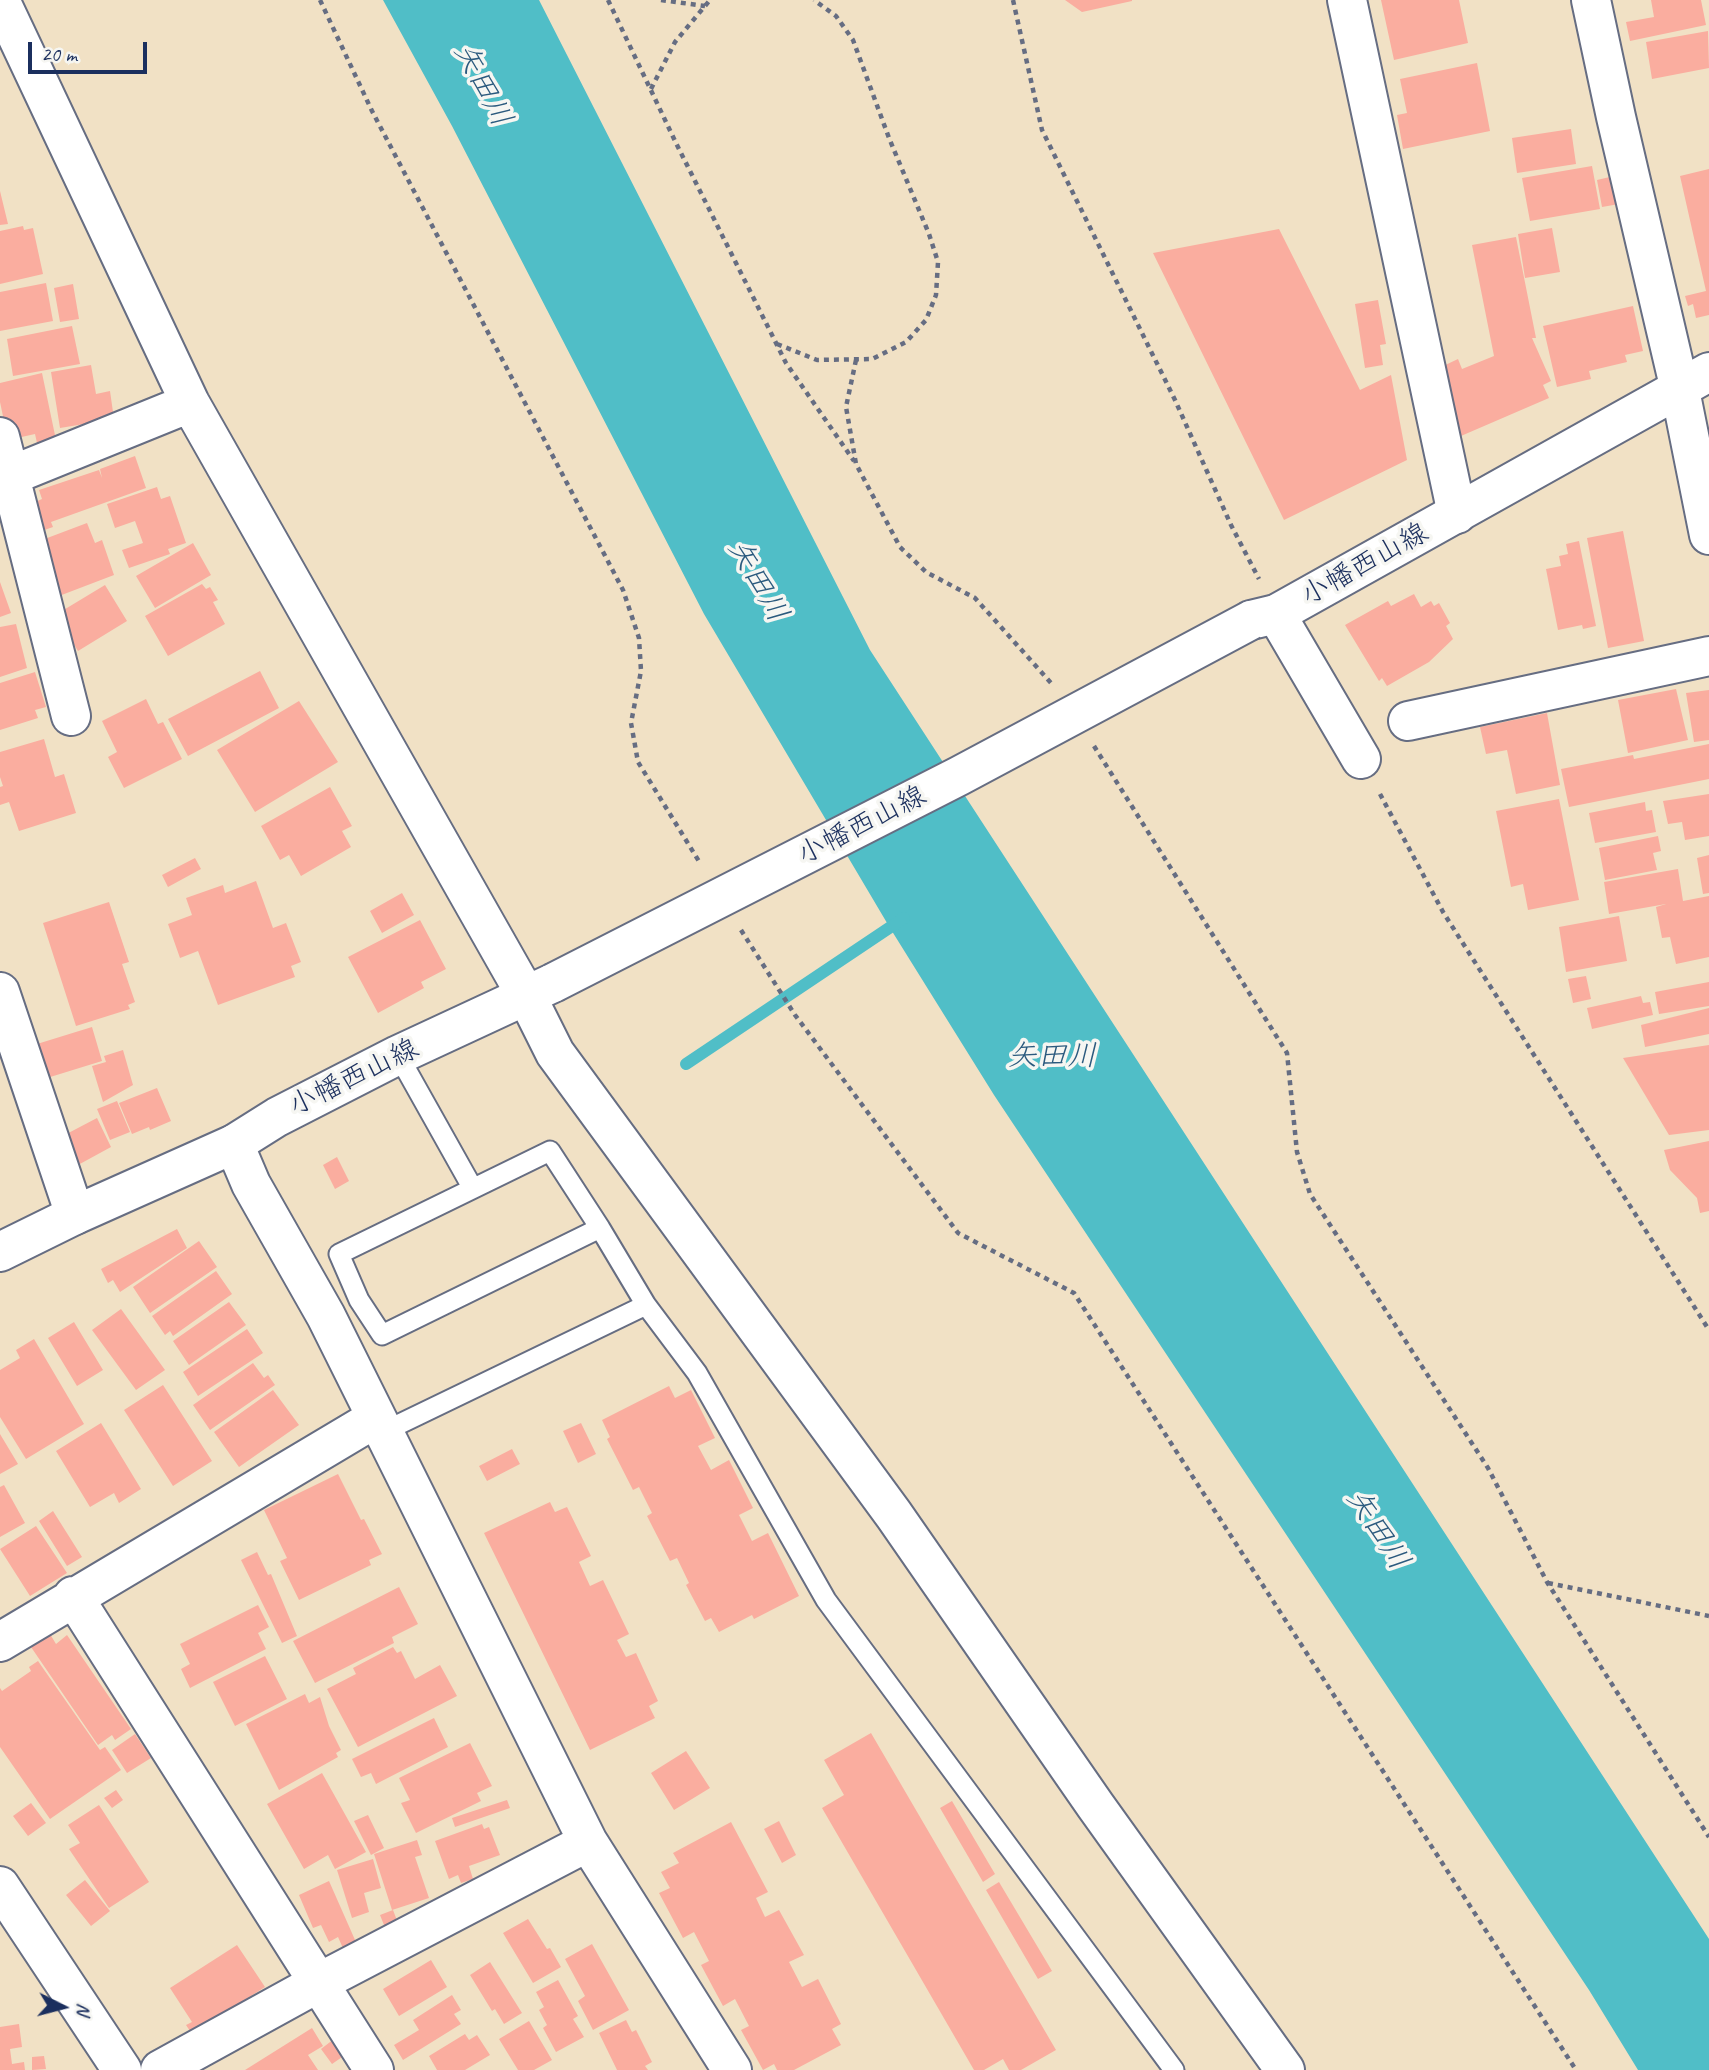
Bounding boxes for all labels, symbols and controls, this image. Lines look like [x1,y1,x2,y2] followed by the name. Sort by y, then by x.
[32,28,150,72] scale bar
[445,37,519,133] water label: 矢田川
[41,41,77,67] text: 20 m
[1296,516,1434,614] street label: 小幡西山線
[719,533,795,629] water label: 矢田川
[792,779,932,873] street label: 小幡西山線
[284,1032,424,1124] street label: 小幡西山線
[1007,1039,1097,1075] water label: 矢田川
[1337,1482,1417,1578] water label: 矢田川
[28,1972,98,2042] north arrow
[71,2002,96,2016] text: N

